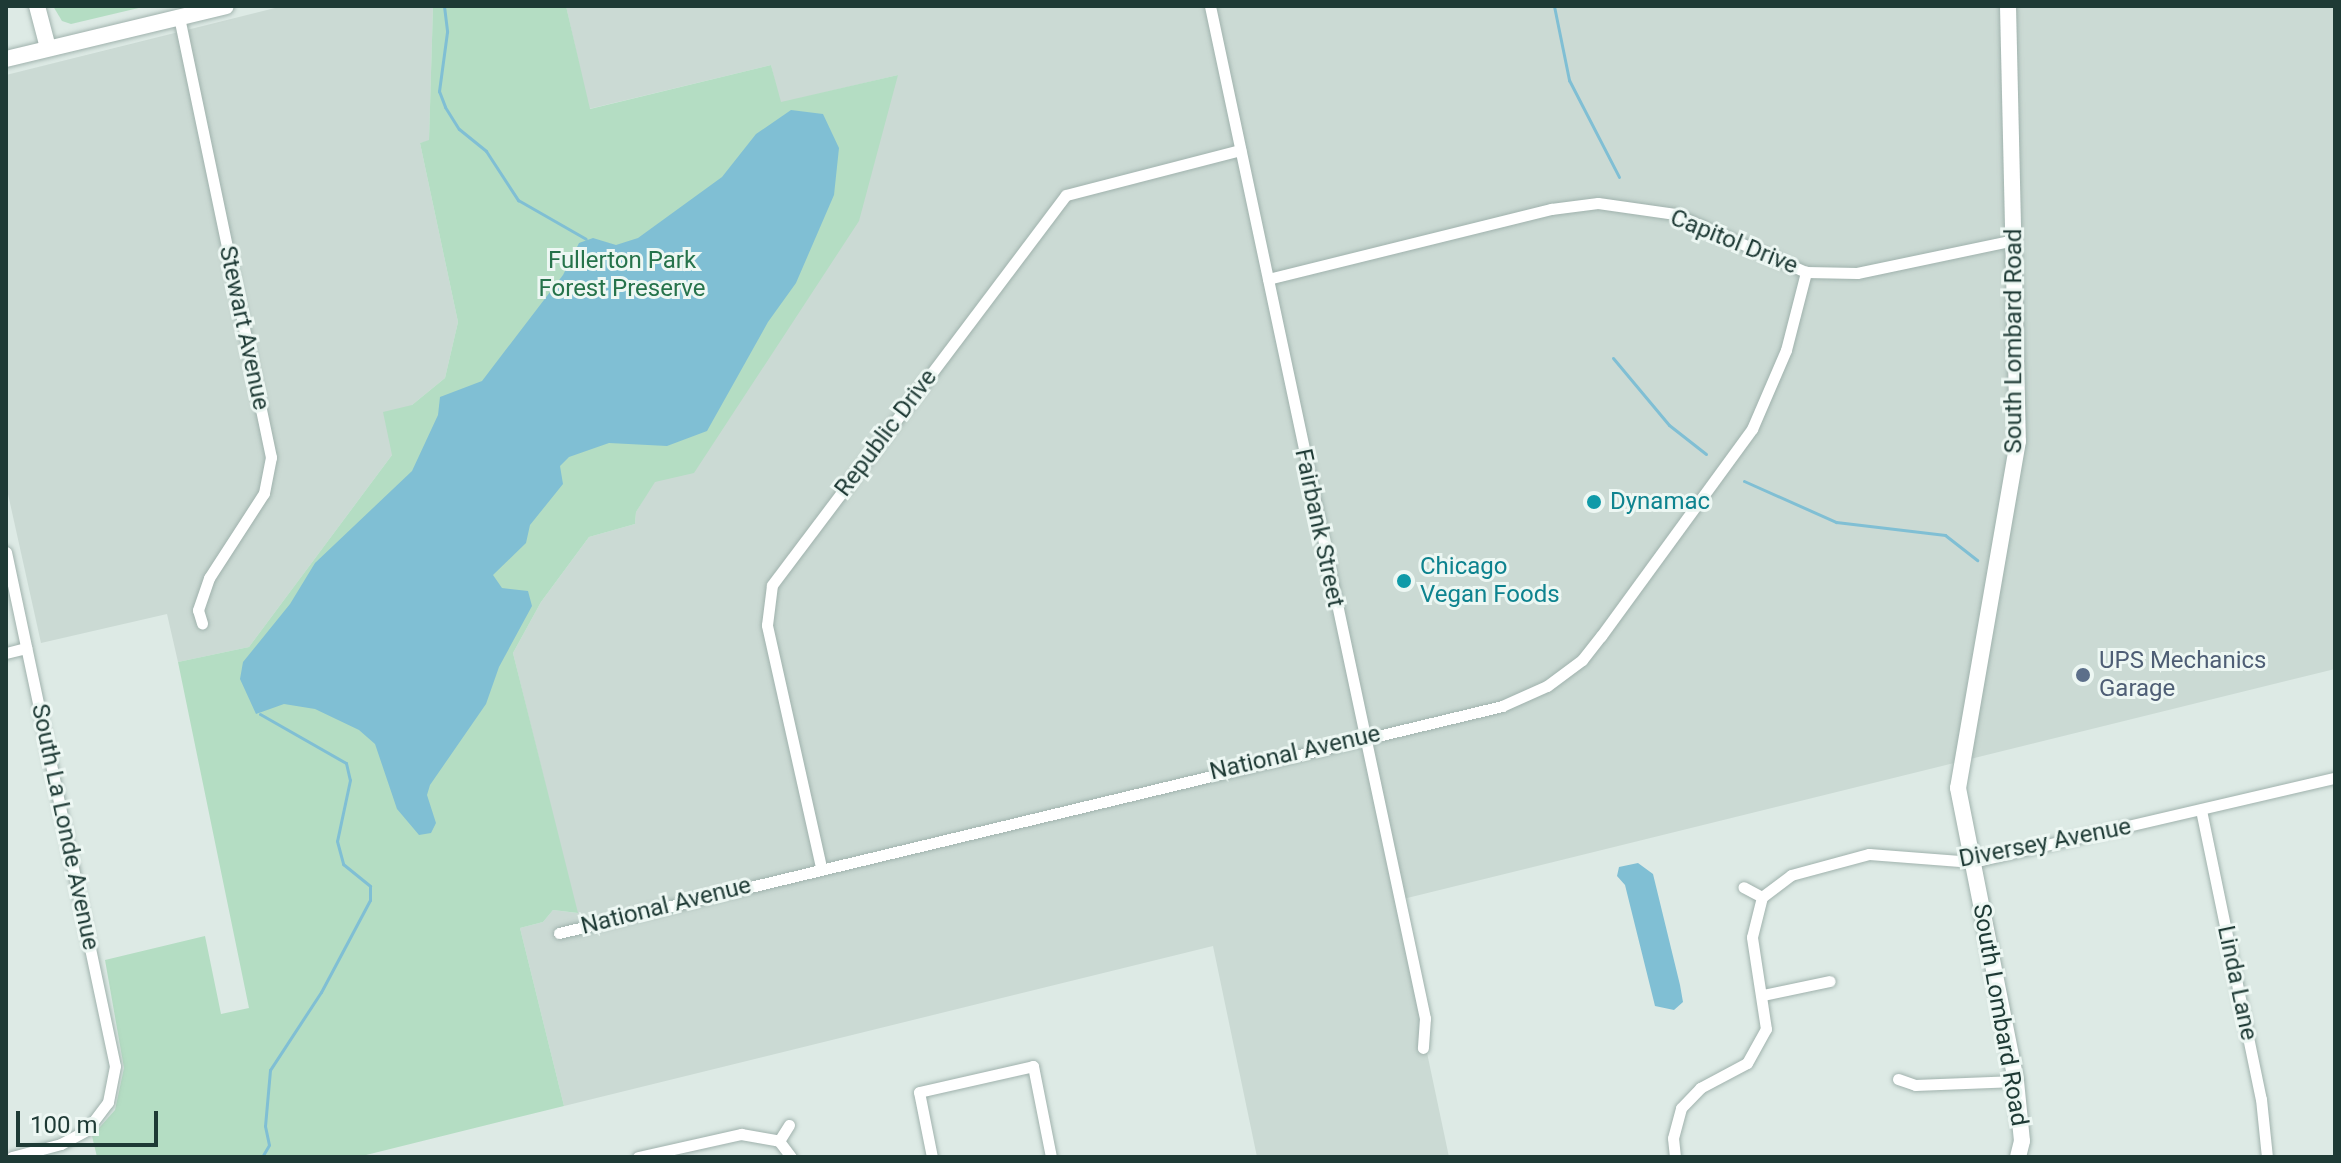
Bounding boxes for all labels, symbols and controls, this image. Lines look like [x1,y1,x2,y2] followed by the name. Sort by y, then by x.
[1666,203,1802,281] street label: Capitol Drive
[2000,229,2028,453] street label: South Lombard Road
[213,243,275,413] street label: Stewart Avenue
[539,247,705,303] park label: Fullerton Park Forest Preserve
[829,364,943,502] street label: Republic Drive
[1288,446,1350,610] street label: Fairbank Street
[1610,488,1710,516] place label: Dynamac
[1585,493,1603,511] marker: Dynamac
[1420,553,1560,609] place label: Chicago Vegan Foods
[1395,572,1413,590] marker: Chicago Vegan Foods
[2099,647,2266,703] place label: UPS Mechanics Garage
[2074,666,2092,684] marker: UPS Mechanics Garage
[25,701,105,953] street label: South La Londe Avenue
[1207,719,1383,787] street label: National Avenue
[1957,812,2133,874] street label: Diversey Avenue
[578,871,754,941] street label: National Avenue
[1966,902,2034,1128] street label: South Lombard Road
[2211,923,2263,1043] street label: Linda Lane
[20,1095,162,1145] scale bar
[30,1111,97,1139] text: 100 m

